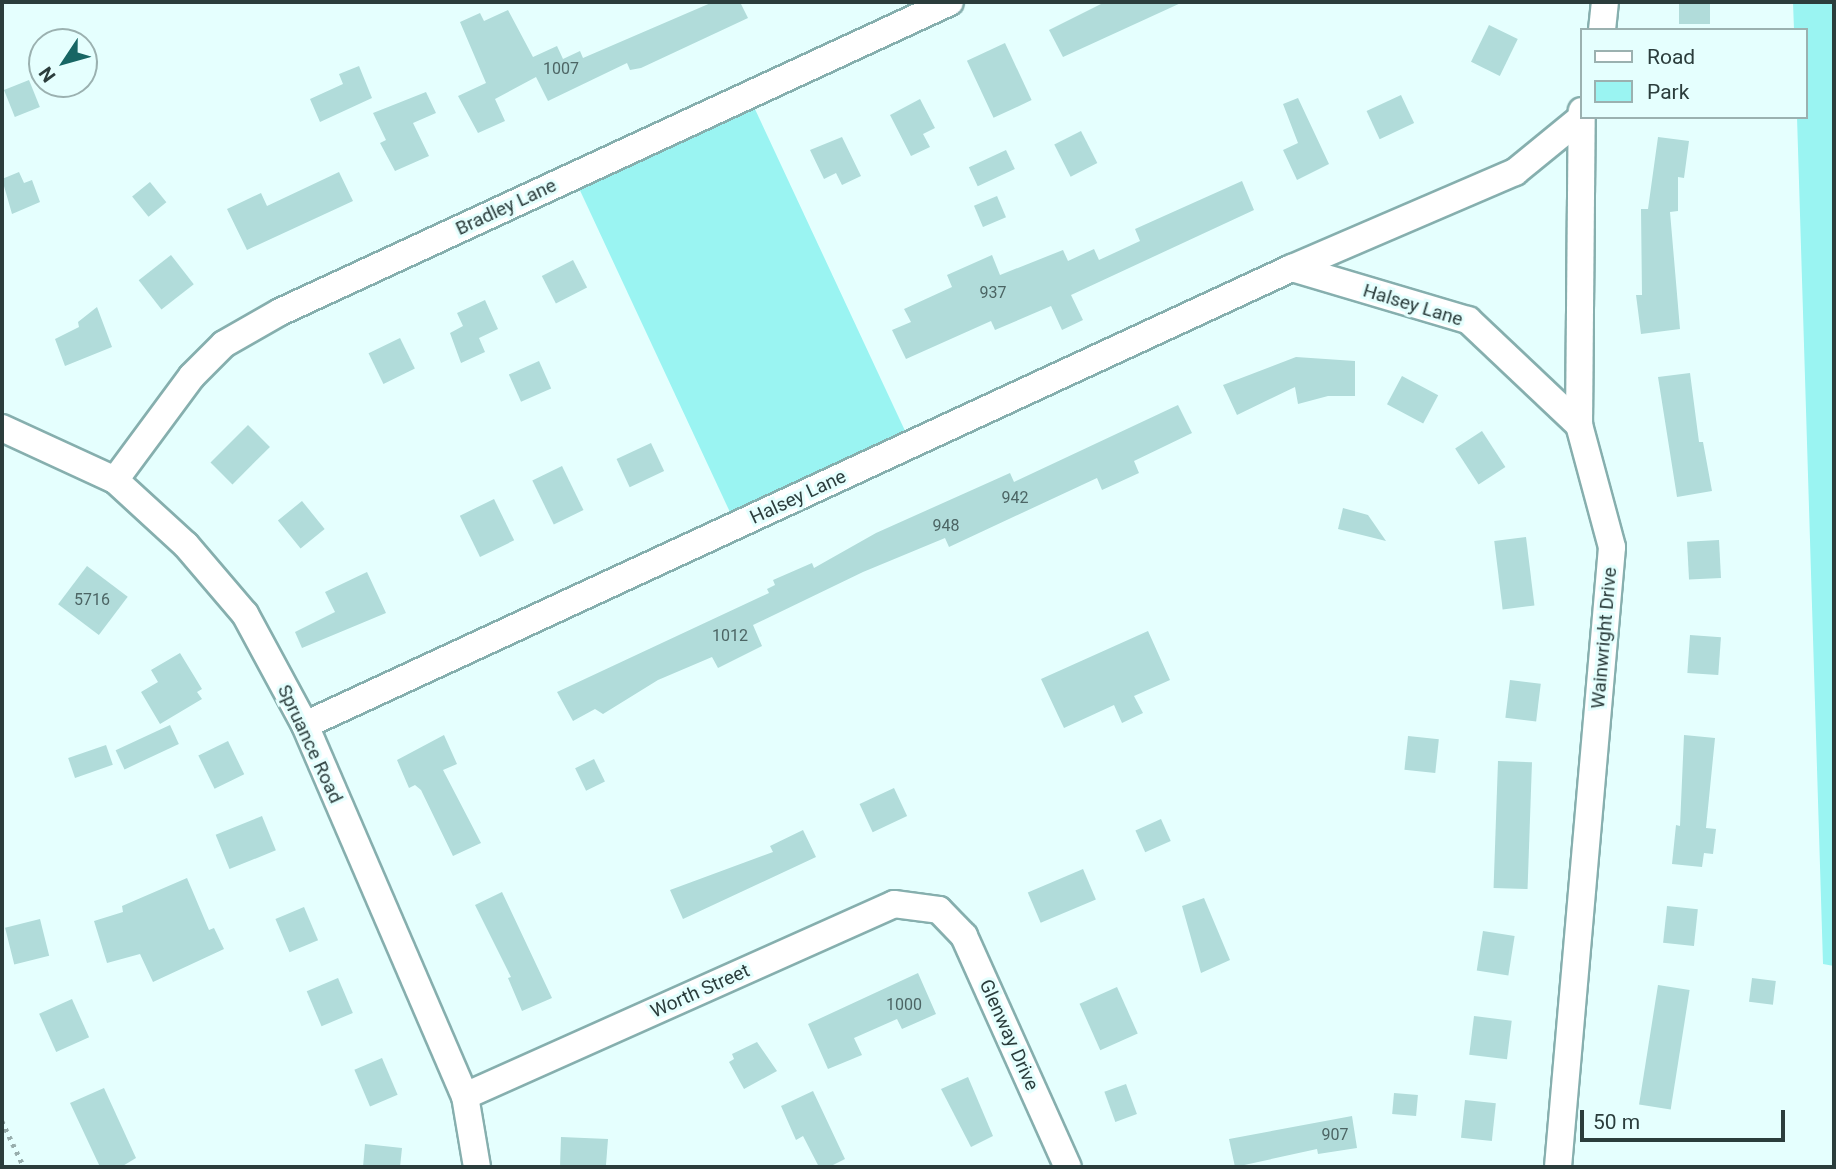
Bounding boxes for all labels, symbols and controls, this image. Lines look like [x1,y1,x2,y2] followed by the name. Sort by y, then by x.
[28,28,98,98] north arrow
[1580,28,1808,119] legend
[1647,45,1695,69] text: Road
[543,59,579,79] house number: 1007
[34,62,60,87] text: N
[1647,80,1689,104] text: Park
[452,174,560,240] street label: Bradley Lane
[1360,279,1466,331] street label: Halsey Lane
[980,283,1006,303] house number: 937
[746,465,850,529] street label: Halsey Lane
[1002,488,1028,508] house number: 942
[933,516,959,536] house number: 948
[1586,566,1622,710] street label: Wainwright Drive
[74,590,110,610] house number: 5716
[712,626,748,646] house number: 1012
[273,681,347,807] street label: Spruance Road
[647,959,753,1023] street label: Worth Street
[974,976,1044,1094] street label: Glenway Drive
[886,995,922,1015] house number: 1000
[1584,1096,1789,1140] scale bar
[1593,1110,1640,1134] text: 50 m
[1322,1125,1348,1145] house number: 907

